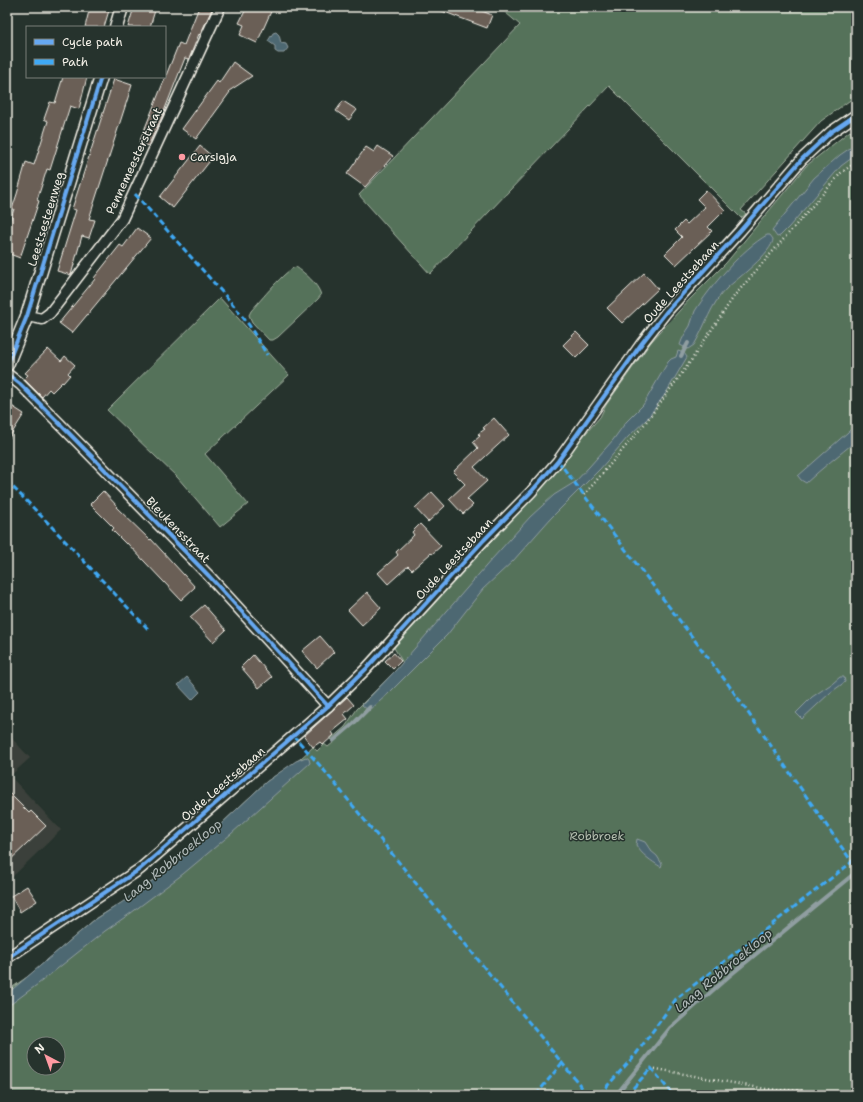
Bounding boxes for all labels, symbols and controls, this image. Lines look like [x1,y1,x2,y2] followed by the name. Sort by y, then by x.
[26,26,166,78] legend
[62,34,123,50] text: Cycle path
[62,54,88,70] text: Path
[102,105,166,217] street label: Pennemeesterstraat
[190,149,237,165] place label: Carsigja
[177,152,187,162] marker: Carsigja
[24,170,68,268] street label: Leestsesteenweg
[640,237,722,327] street label: Oude Leestsebaan
[142,493,214,567] street label: Bleukensstraat
[412,515,496,603] street label: Oude Leestsebaan
[178,743,268,825] street label: Oude Leestsebaan
[119,815,225,906] water label: Laag Robbroekloop
[569,828,625,844] park label: Robbroek
[671,924,776,1016] water label: Laag Robbroekloop
[26,1036,66,1076] north arrow
[32,1040,48,1057] text: N

